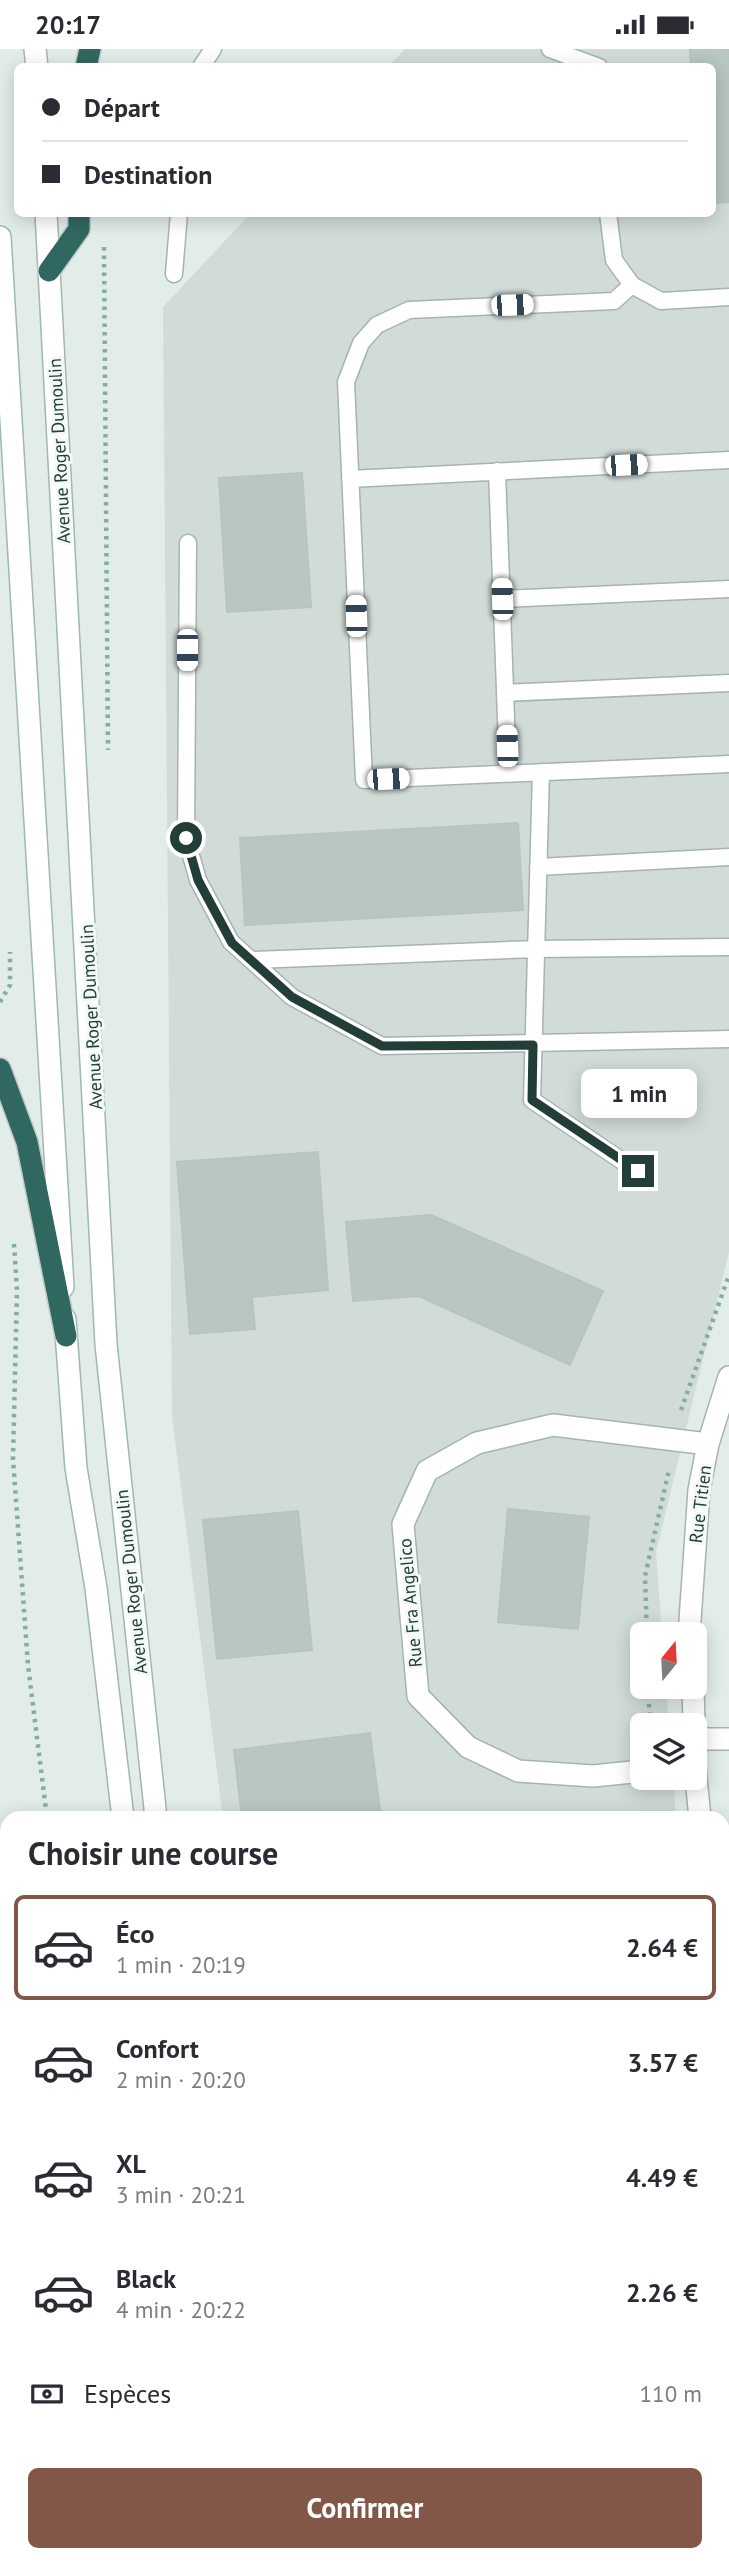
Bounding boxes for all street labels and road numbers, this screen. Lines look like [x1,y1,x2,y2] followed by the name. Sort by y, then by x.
[43,358,75,544] street label: Avenue Roger Dumoulin
[75,924,107,1110] street label: Avenue Roger Dumoulin
[684,1464,716,1544] street label: Rue Titien
[110,1488,152,1676] street label: Avenue Roger Dumoulin
[393,1538,427,1668] street label: Rue Fra Angelico

